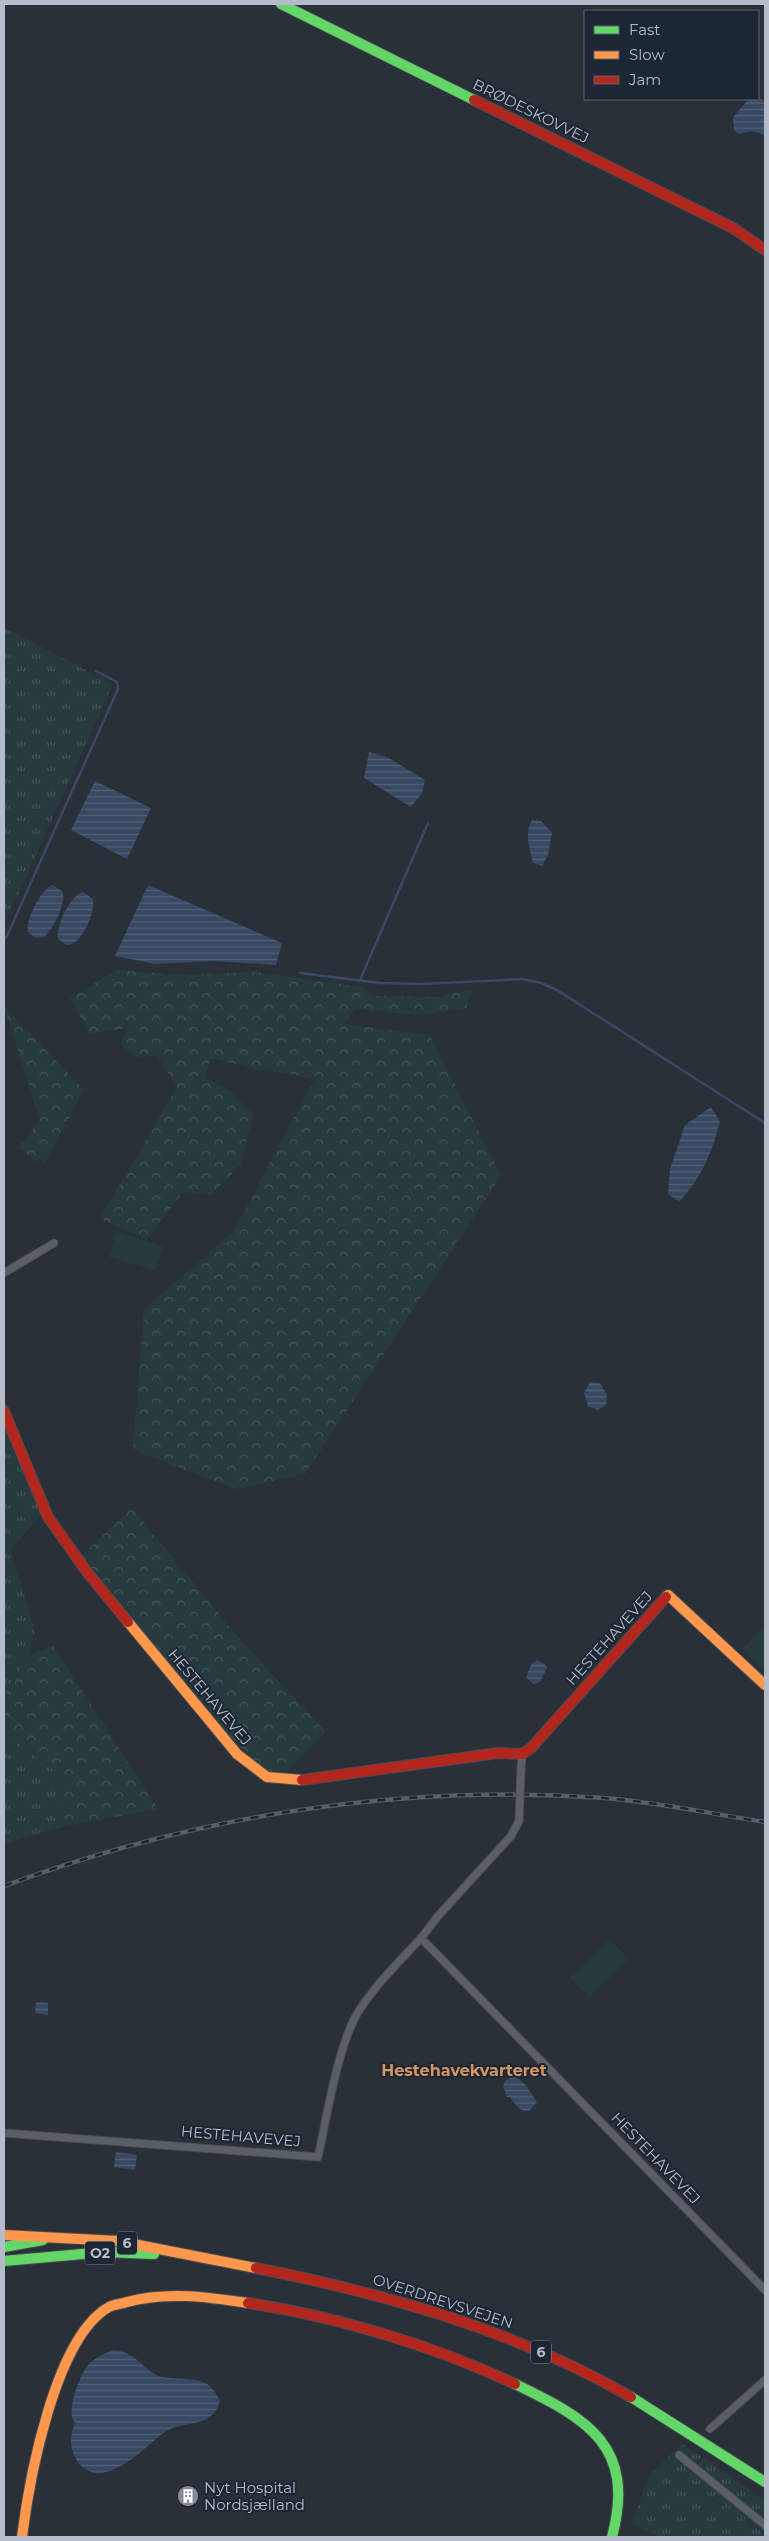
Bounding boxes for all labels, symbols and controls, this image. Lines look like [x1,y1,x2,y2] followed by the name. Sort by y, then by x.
[584,10,759,100] legend
[629,20,660,39] text: Fast
[629,45,665,64] text: Slow
[628,70,661,89] text: Jam
[470,75,592,147] street label: BRØDESKOVVEJ
[562,1587,656,1689] street label: HESTEHAVEVEJ
[164,1645,256,1749] street label: HESTEHAVEVEJ
[381,2061,547,2080] district label: Hestehavekvarteret
[607,2108,705,2208] street label: HESTEHAVEVEJ
[180,2121,302,2151] street label: HESTEHAVEVEJ
[117,2232,137,2254] road number: 6
[85,2242,115,2264] road number: O2
[371,2269,515,2333] street label: OVERDREVSVEJEN
[531,2340,551,2364] road number: 6
[204,2478,305,2514] place label: Nyt Hospital Nordsjælland
[176,2484,200,2508] building icon: Nyt Hospital Nordsjælland

